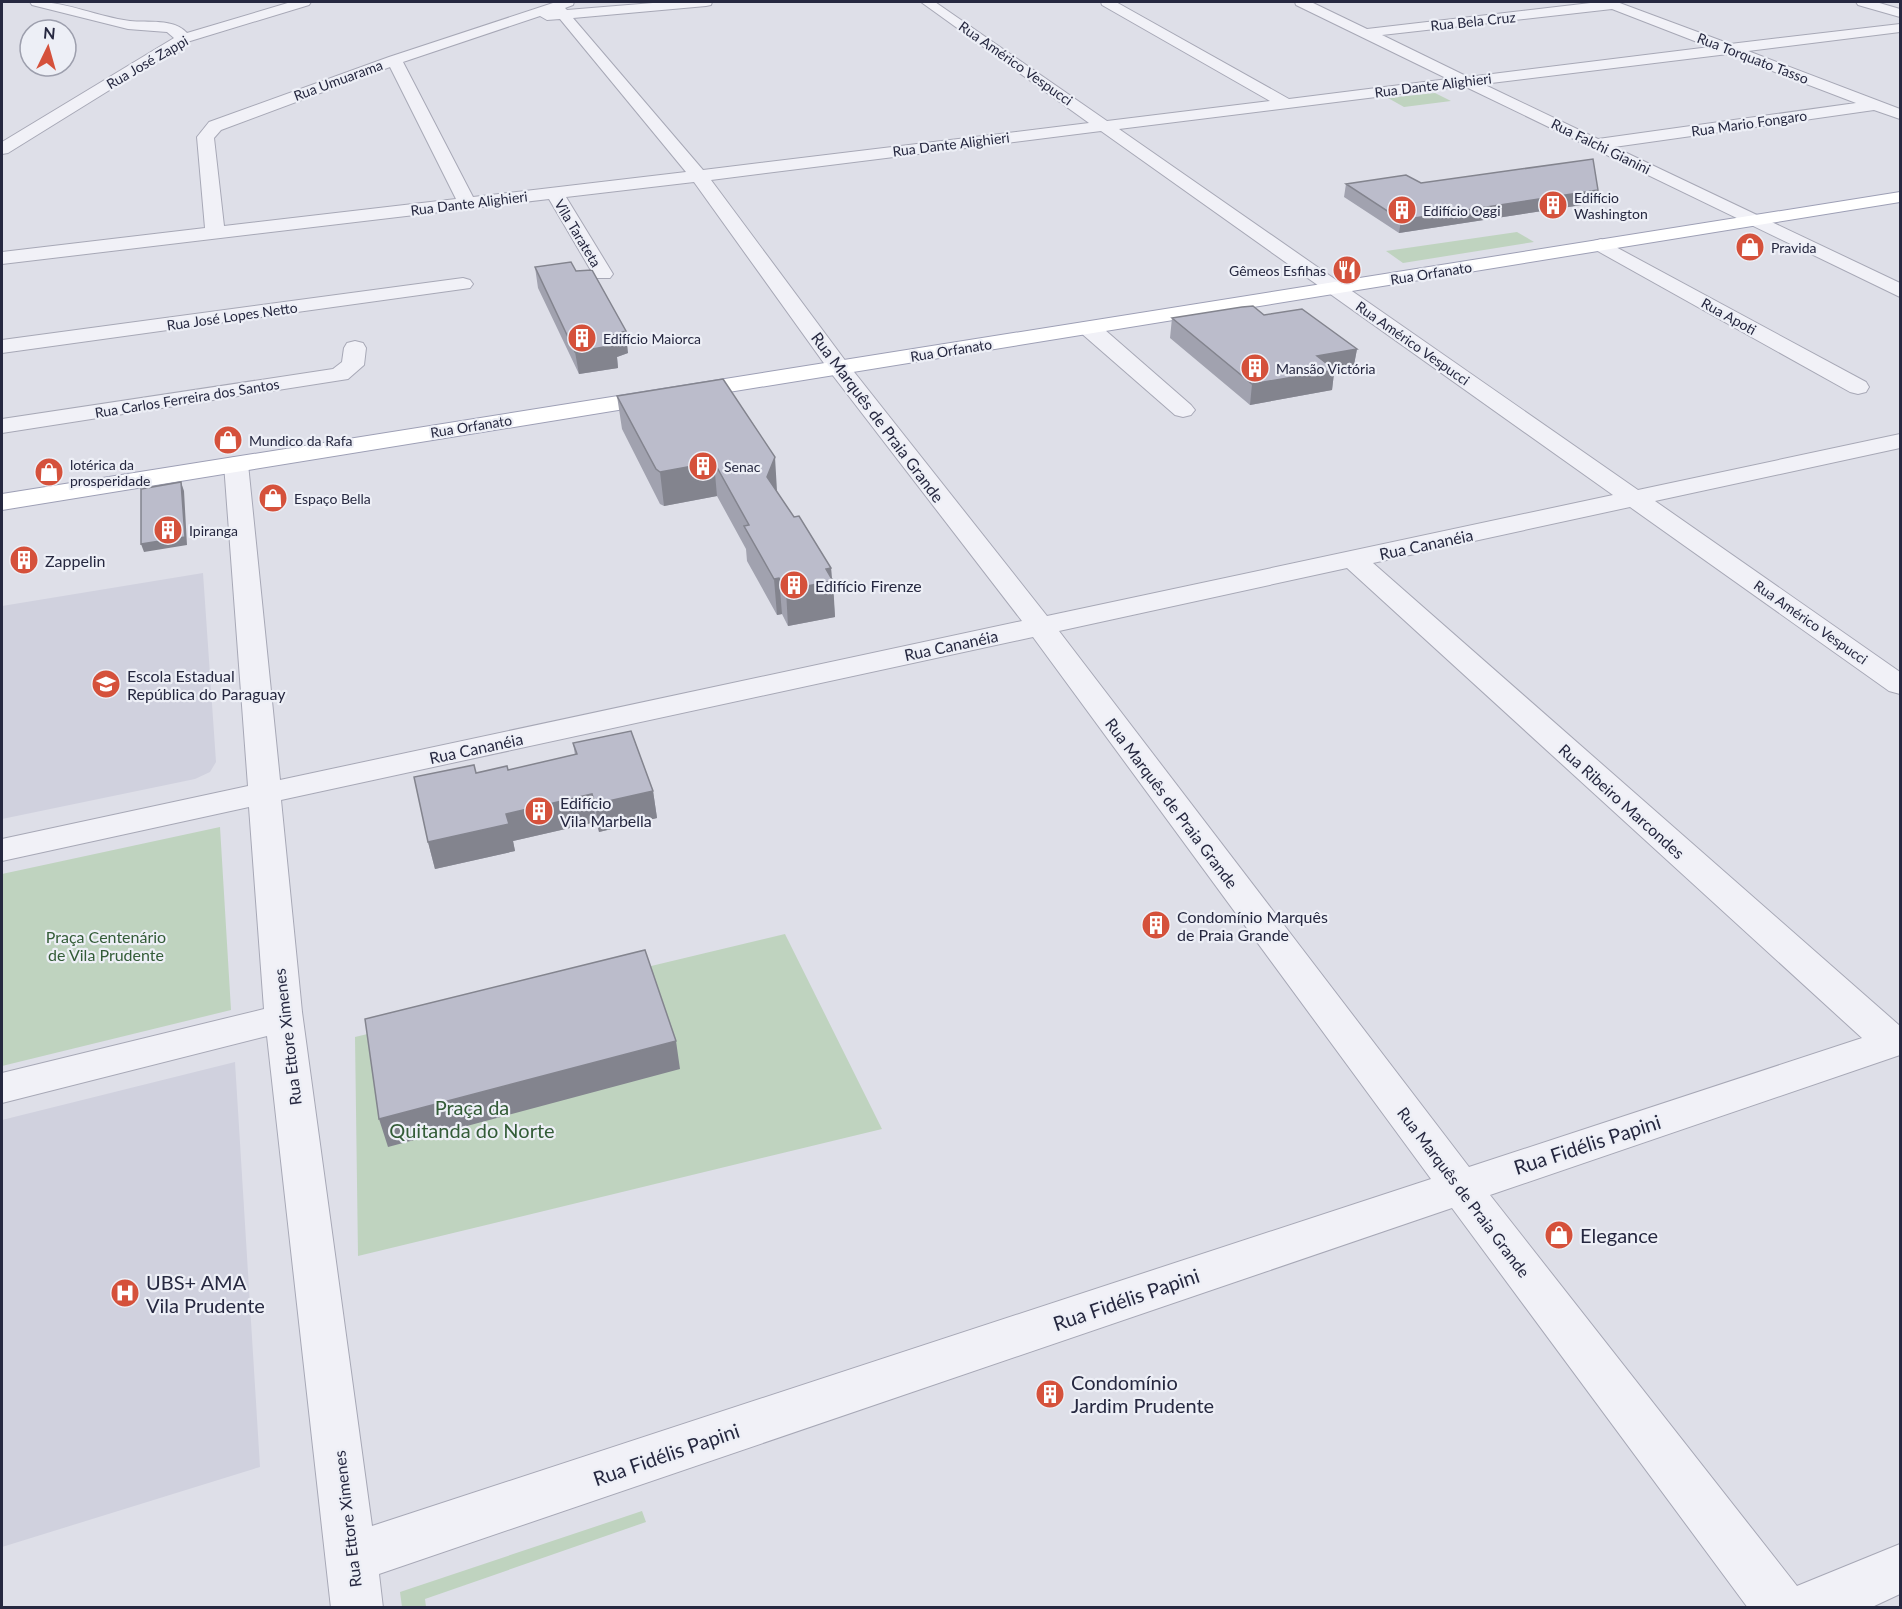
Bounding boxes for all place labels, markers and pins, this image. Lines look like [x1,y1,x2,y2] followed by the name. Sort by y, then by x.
[1537,189,1569,221] building icon: Edifício Washington
[1574,189,1648,222] place label: Edifício Washington
[1386,194,1418,226] building icon: Edifício Oggi
[1423,202,1501,219] place label: Edifício Oggi
[1734,231,1766,263] shop icon: Pravida
[1771,239,1816,256] place label: Pravida
[1331,254,1363,286] restaurant icon: Gêmeos Esfihas
[1229,262,1326,279] place label: Gêmeos Esfihas
[566,322,598,354] building icon: Edifício Maiorca
[603,330,701,347] place label: Edifício Maiorca
[1239,352,1271,384] building icon: Mansão Victória
[1276,360,1375,377] place label: Mansão Victória
[212,424,244,456] shop icon: Mundico da Rafa
[249,432,353,449] place label: Mundico da Rafa
[687,450,719,482] building icon: Senac
[33,456,65,488] shop icon: lotérica da prosperidade
[70,456,150,489] place label: lotérica da prosperidade
[724,458,761,475] place label: Senac
[257,482,289,514] shop icon: Espaço Bella
[294,490,371,507] place label: Espaço Bella
[152,514,184,546] building icon: Ipiranga
[189,522,238,539] place label: Ipiranga
[8,544,40,576] building icon: Zappelin
[45,551,105,570] place label: Zappelin
[778,569,810,601] building icon: Edifício Firenze
[815,576,922,595] place label: Edifício Firenze
[127,666,286,703] place label: Escola Estadual República do Paraguay
[90,668,122,700] school or university icon: Escola Estadual República do Paraguay
[560,793,652,830] place label: Edifício Vila Marbella
[523,795,555,827] building icon: Edifício Vila Marbella
[1177,907,1328,944] place label: Condomínio Marquês de Praia Grande
[1140,909,1172,941] building icon: Condomínio Marquês de Praia Grande
[1543,1219,1575,1251] shop icon: Elegance
[1580,1223,1658,1247] place label: Elegance
[146,1270,265,1317] place label: UBS+ AMA Vila Prudente
[109,1277,141,1309] hospital icon: UBS+ AMA Vila Prudente
[1071,1370,1214,1417] place label: Condomínio Jardim Prudente
[1034,1378,1066,1410] building icon: Condomínio Jardim Prudente

